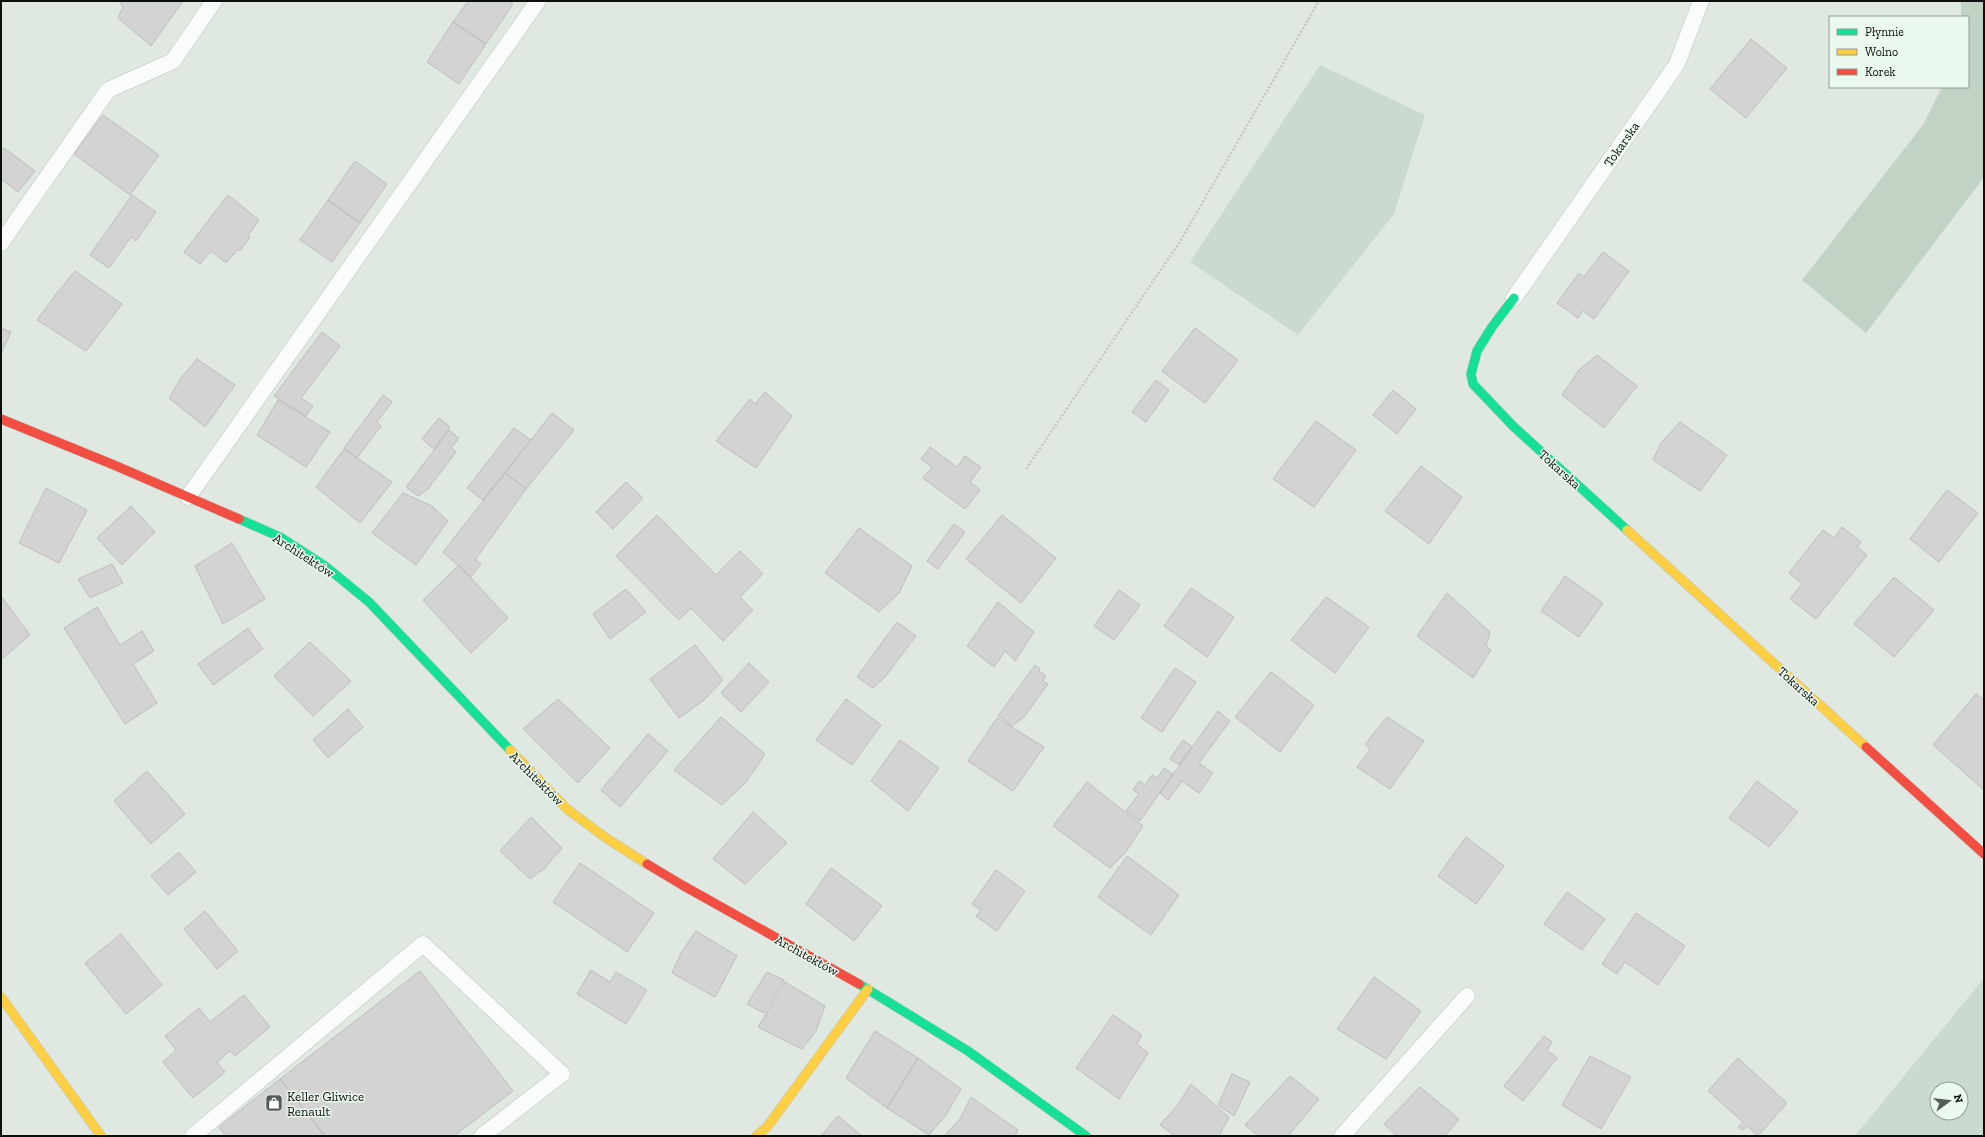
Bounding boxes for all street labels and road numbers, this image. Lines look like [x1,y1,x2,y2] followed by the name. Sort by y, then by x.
[1601,118,1643,170] street label: Tokarska
[1536,447,1584,493] street label: Tokarska
[270,530,337,581] street label: Architektów
[1775,664,1823,710] street label: Tokarska
[507,748,567,808] street label: Architektów
[773,932,841,979] street label: Architektów

